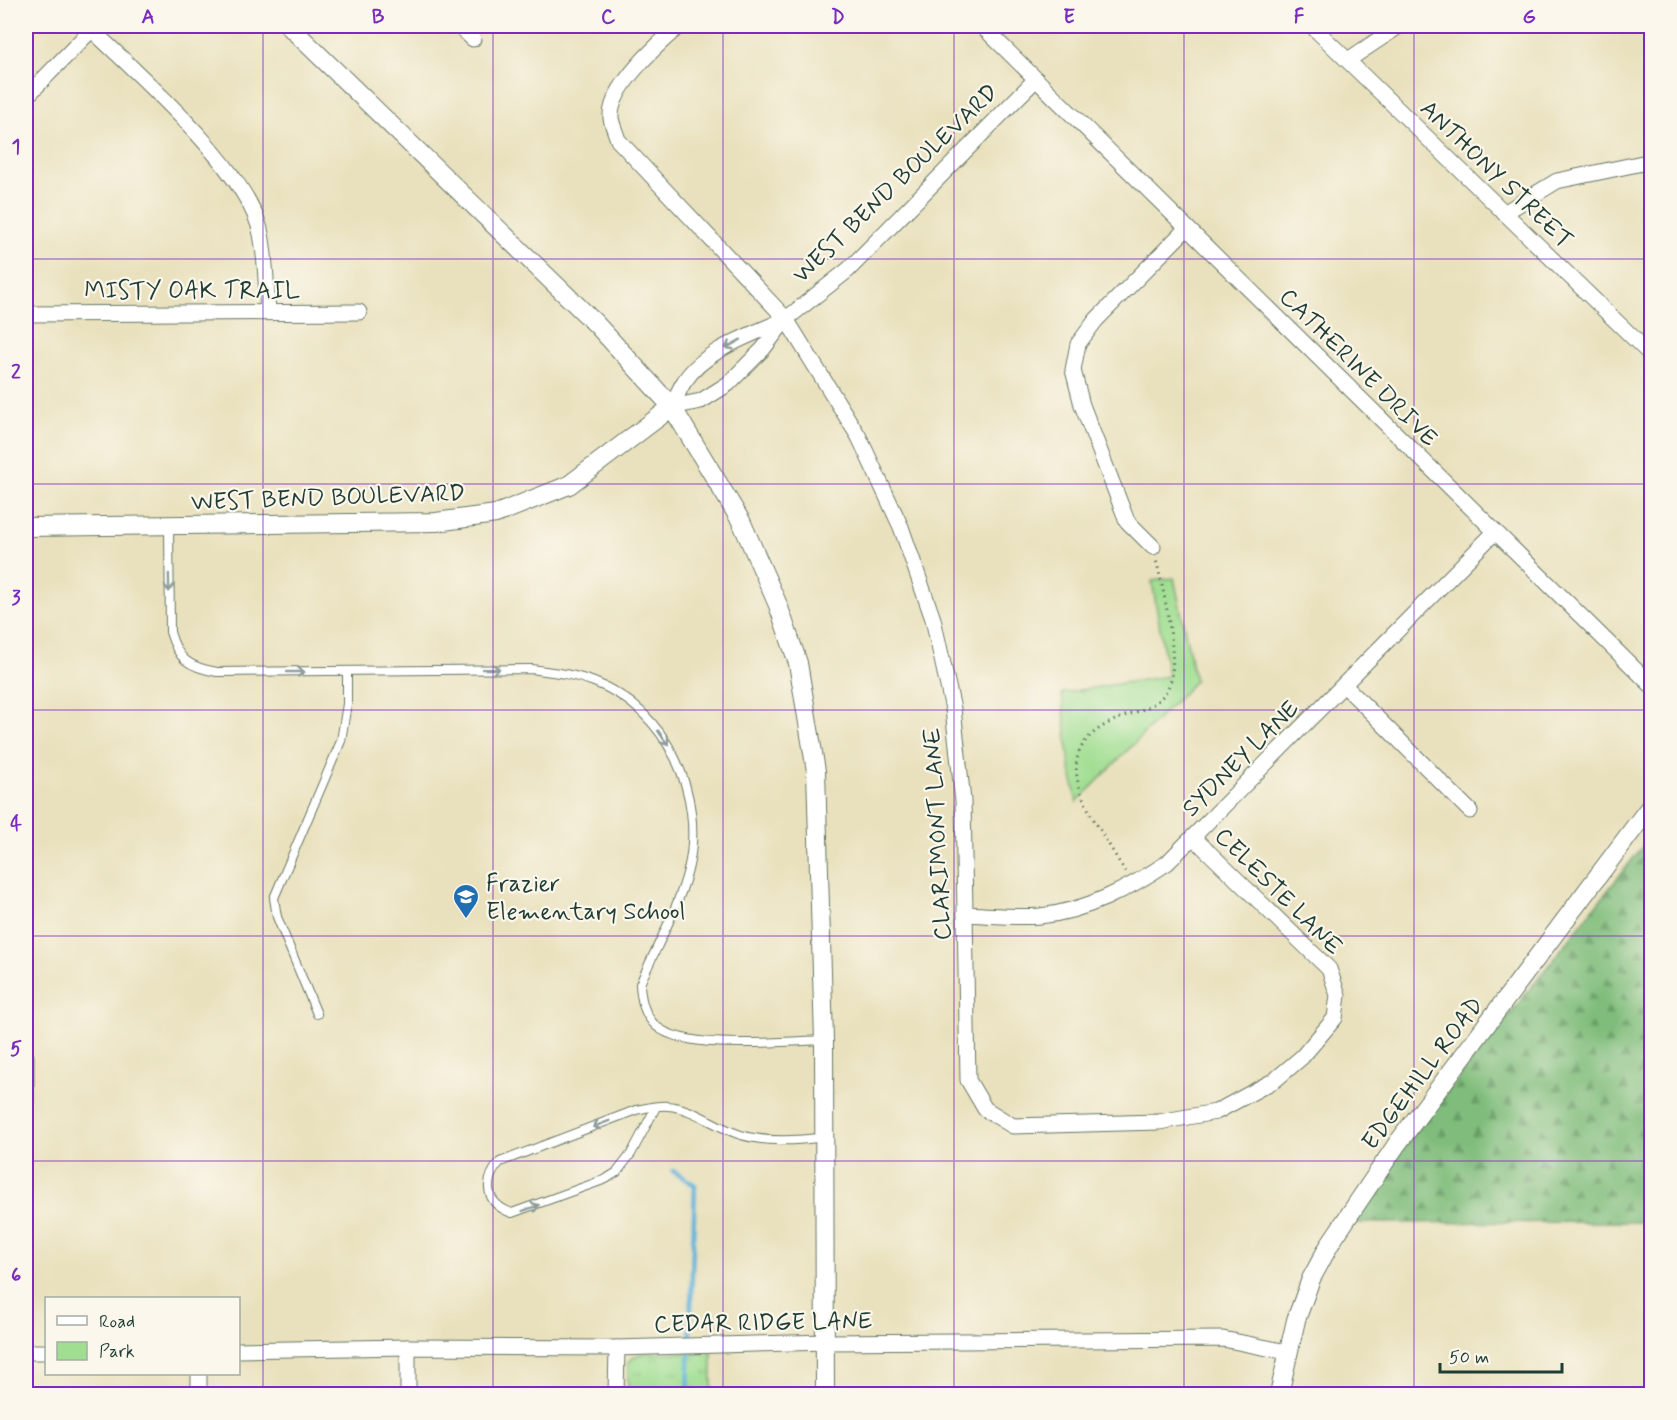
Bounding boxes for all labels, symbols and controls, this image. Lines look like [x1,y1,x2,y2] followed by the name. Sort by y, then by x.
[141,4,155,31] text: A
[372,4,385,31] text: B
[601,4,616,31] text: C
[831,4,845,31] text: D
[1063,4,1075,31] text: E
[1294,4,1305,31] text: F
[1522,4,1536,31] text: G
[787,78,1006,291] street label: WEST BEND BOULEVARD
[1413,94,1579,256] street label: ANTHONY STREET
[12,134,20,161] text: 1
[84,276,300,307] street label: MISTY OAK TRAIL
[1272,282,1444,454] street label: CATHERINE DRIVE
[725,339,743,350] one-way arrow
[11,359,21,386] text: 2
[190,478,466,519] street label: WEST BEND BOULEVARD
[164,573,175,593] one-way arrow
[11,585,21,612] text: 3
[480,664,500,675] one-way arrow
[285,666,305,678] one-way arrow
[1176,694,1306,824] street label: SYDNEY LANE
[917,727,960,941] street label: CLARIMONT LANE
[657,730,669,746] one-way arrow
[10,811,22,838] text: 4
[1207,821,1349,963] street label: CELESTE LANE
[486,869,685,928] place label: Frazier Elementary School
[451,882,481,920] school or university icon: Frazier Elementary School
[1355,991,1491,1157] street label: EDGEHILL ROAD
[10,1036,22,1063] text: 5
[592,1119,611,1130] one-way arrow
[521,1201,540,1212] one-way arrow
[11,1262,21,1289] text: 6
[45,1297,240,1375] legend
[654,1306,873,1341] street label: CEDAR RIDGE LANE
[99,1310,135,1334] text: Road
[1440,1336,1562,1374] scale bar
[99,1340,135,1364] text: Park
[1449,1346,1489,1370] text: 50 m

